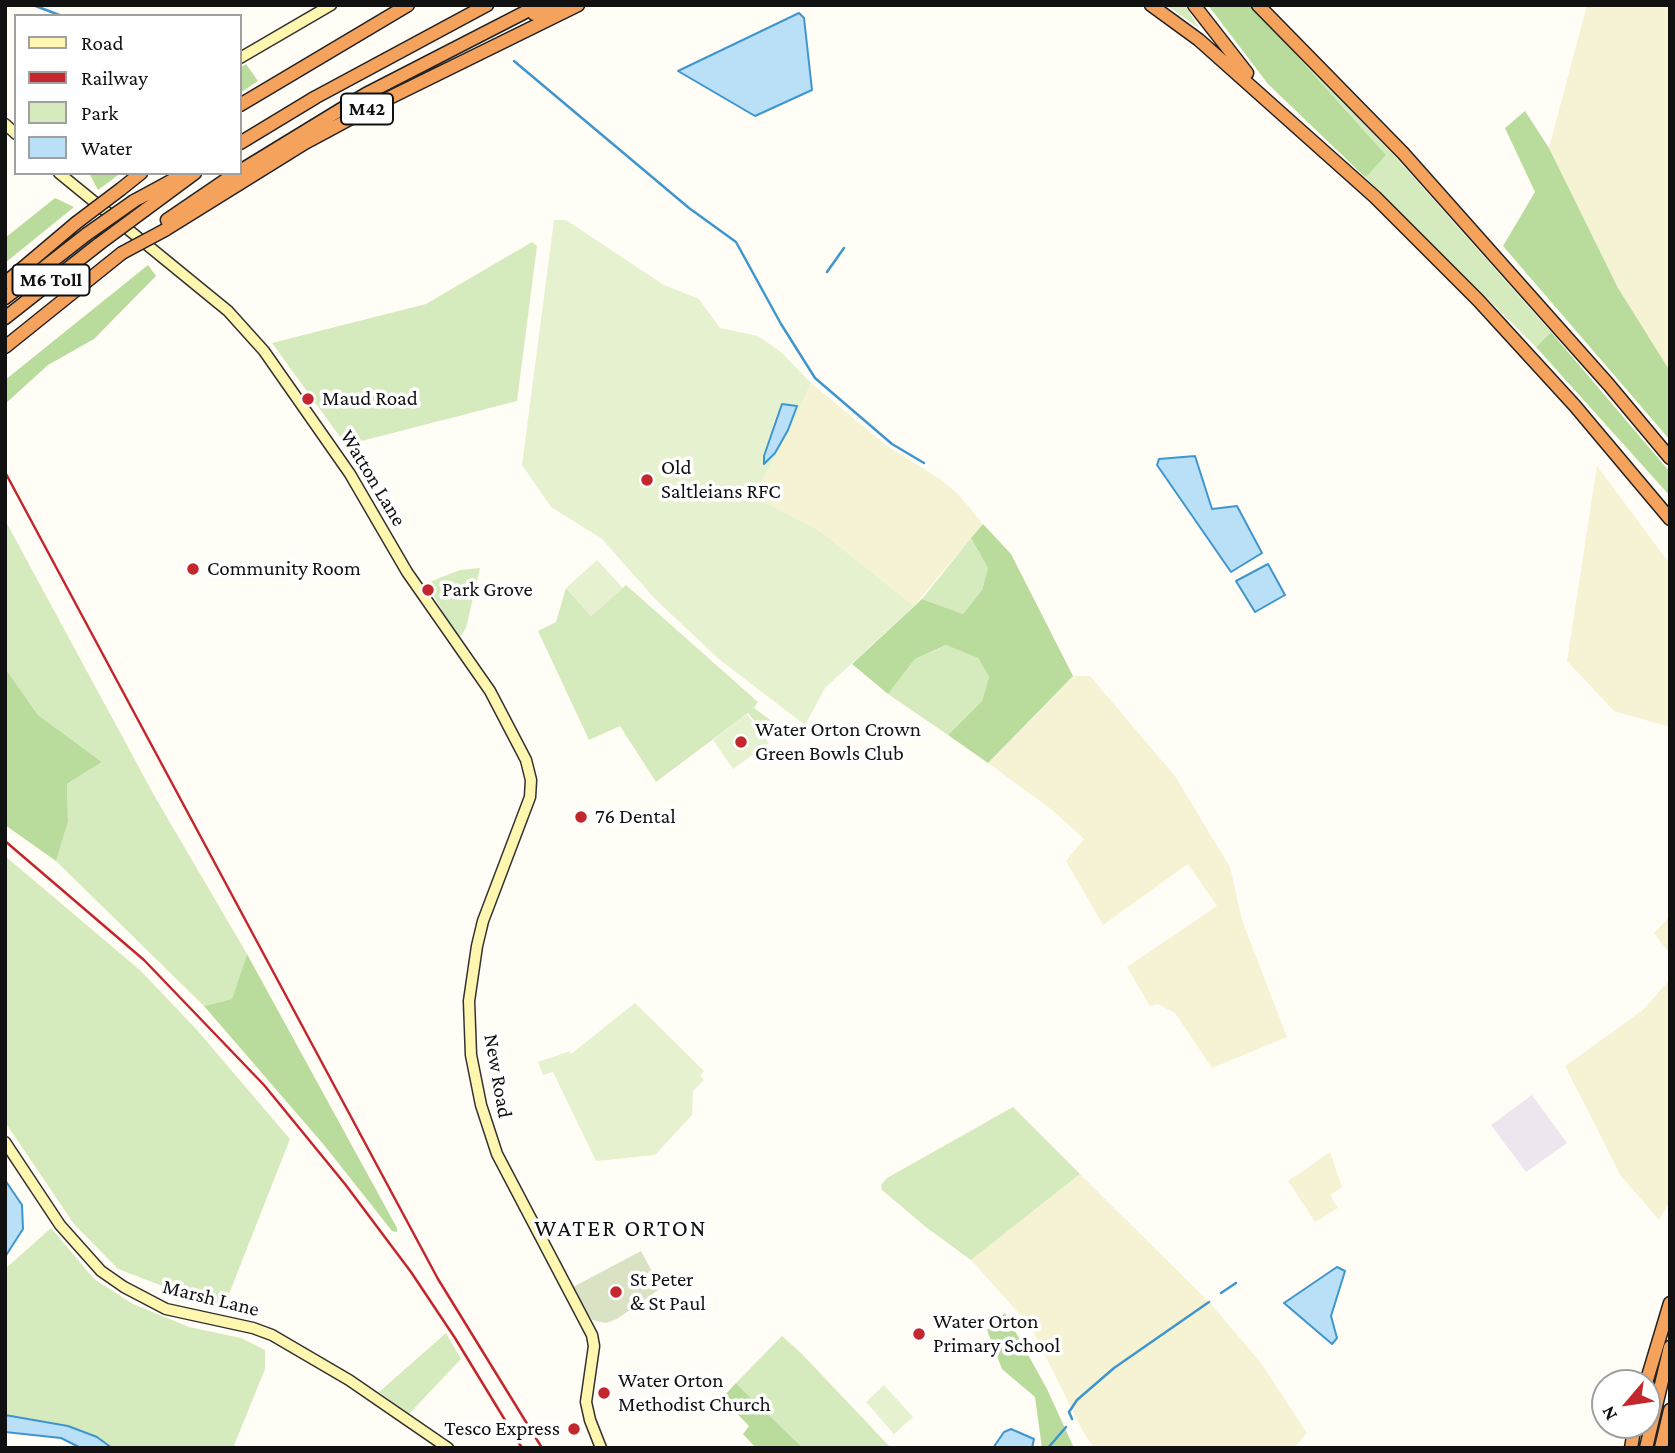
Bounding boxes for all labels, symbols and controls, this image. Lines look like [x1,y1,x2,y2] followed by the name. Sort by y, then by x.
[14,14,242,175] legend
[81,31,124,55] text: Road
[81,66,148,90] text: Railway
[341,94,393,124] road number: M42
[81,101,118,125] text: Park
[81,136,133,160] text: Water
[12,264,90,296] road number: M6 Toll
[322,386,418,412] place label: Maud Road
[300,391,316,407] marker: Maud Road
[334,425,412,531] street label: Watton Lane
[661,455,781,505] place label: Old Saltleians RFC
[639,472,655,488] marker: Old Saltleians RFC
[207,556,361,582] place label: Community Room
[185,561,201,577] marker: Community Room
[442,577,533,603] place label: Park Grove
[420,582,436,598] marker: Park Grove
[755,717,921,767] place label: Water Orton Crown Green Bowls Club
[733,734,749,750] marker: Water Orton Crown Green Bowls Club
[595,804,676,830] place label: 76 Dental
[573,809,589,825] marker: 76 Dental
[478,1032,518,1120] street label: New Road
[536,1215,706,1243] district label: WATER ORTON
[630,1267,706,1317] place label: St Peter & St Paul
[160,1274,262,1322] street label: Marsh Lane
[608,1284,624,1300] marker: St Peter & St Paul
[933,1309,1060,1359] place label: Water Orton Primary School
[911,1326,927,1342] marker: Water Orton Primary School
[618,1368,771,1418] place label: Water Orton Methodist Church
[1591,1369,1661,1439] north arrow
[596,1385,612,1401] marker: Water Orton Methodist Church
[1597,1403,1621,1424] text: N
[444,1416,560,1442] place label: Tesco Express
[566,1421,582,1437] marker: Tesco Express

